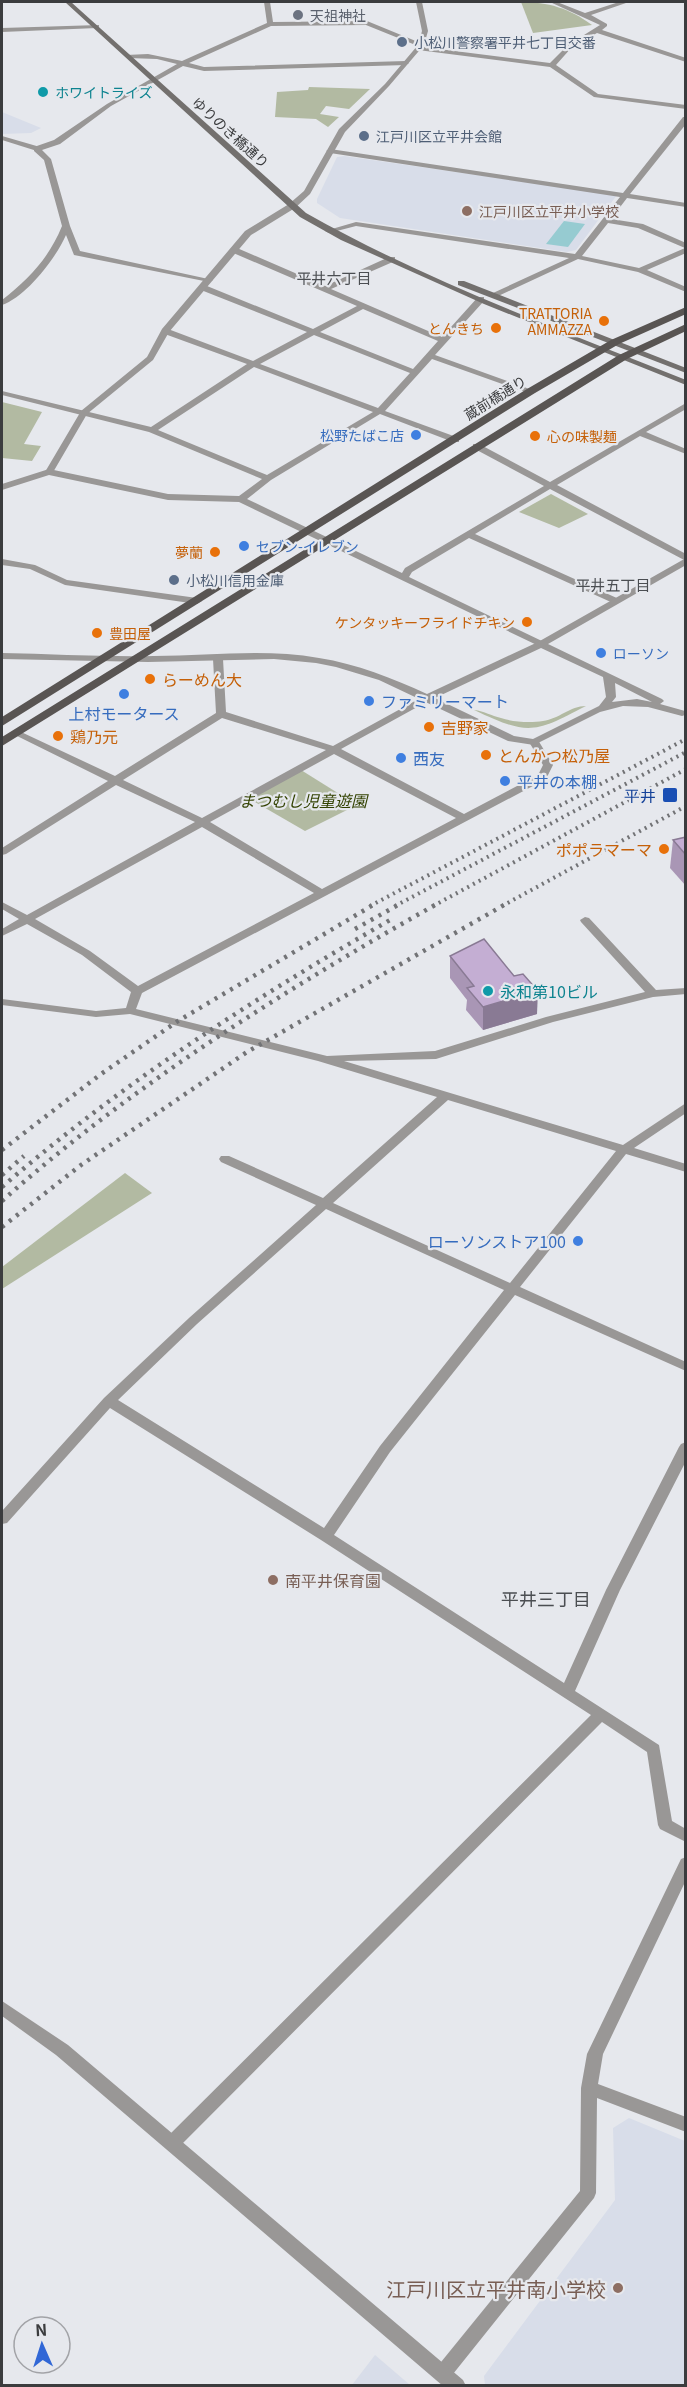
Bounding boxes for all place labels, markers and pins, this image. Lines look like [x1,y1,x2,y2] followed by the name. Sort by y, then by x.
[310,5,366,25] place label: 天祖神社
[291,8,305,22] marker: 天祖神社
[414,32,596,52] place label: 小松川警察署平井七丁目交番
[395,35,409,49] marker: 小松川警察署平井七丁目交番
[55,82,153,102] place label: ホワイトライズ
[36,85,50,99] marker: ホワイトライズ
[376,126,502,146] place label: 江戸川区立平井会館
[357,129,371,143] marker: 江戸川区立平井会館
[479,201,619,221] place label: 江戸川区立平井小学校
[460,204,474,218] marker: 江戸川区立平井小学校
[519,303,592,339] place label: TRATTORIA AMMAZZA
[597,314,611,328] marker: TRATTORIA AMMAZZA
[428,318,484,338] place label: とんきち
[489,321,503,335] marker: とんきち
[320,425,404,445] place label: 松野たばこ店
[547,426,617,446] place label: 心の味製麺
[409,428,423,442] marker: 松野たばこ店
[528,429,542,443] marker: 心の味製麺
[256,536,359,556] place label: セブン-イレブン
[237,539,251,553] marker: セブン-イレブン
[175,542,203,562] place label: 夢蘭
[208,545,222,559] marker: 夢蘭
[186,570,284,590] place label: 小松川信用金庫
[167,573,181,587] marker: 小松川信用金庫
[335,612,515,632] place label: ケンタッキーフライドチキン
[520,615,534,629] marker: ケンタッキーフライドチキン
[109,623,151,643] place label: 豊田屋
[90,626,104,640] marker: 豊田屋
[613,643,669,663] place label: ローソン
[594,646,608,660] marker: ローソン
[162,667,242,691] place label: らーめん大
[143,672,157,686] marker: らーめん大
[117,687,131,701] marker: 上村モータース
[381,689,509,713] place label: ファミリーマート
[362,694,376,708] marker: ファミリーマート
[68,701,180,725] place label: 上村モータース
[441,715,489,739] place label: 吉野家
[422,720,436,734] marker: 吉野家
[70,724,118,748] place label: 鶏乃元
[51,729,65,743] marker: 鶏乃元
[498,743,610,767] place label: とんかつ松乃屋
[413,746,445,770] place label: 西友
[479,748,493,762] marker: とんかつ松乃屋
[394,751,408,765] marker: 西友
[517,769,597,793] place label: 平井の本棚
[498,774,512,788] marker: 平井の本棚
[624,783,656,807] place label: 平井
[661,786,679,804] marker: 平井
[556,837,652,861] place label: ポポラマーマ
[657,842,671,856] marker: ポポラマーマ
[500,979,598,1003] place label: 永和第10ビル
[481,984,495,998] marker: 永和第10ビル
[428,1229,566,1253] place label: ローソンストア100
[571,1234,585,1248] marker: ローソンストア100
[285,1568,381,1592] place label: 南平井保育園
[266,1573,280,1587] marker: 南平井保育園
[386,2274,606,2303] place label: 江戸川区立平井南小学校
[611,2281,625,2295] marker: 江戸川区立平井南小学校

